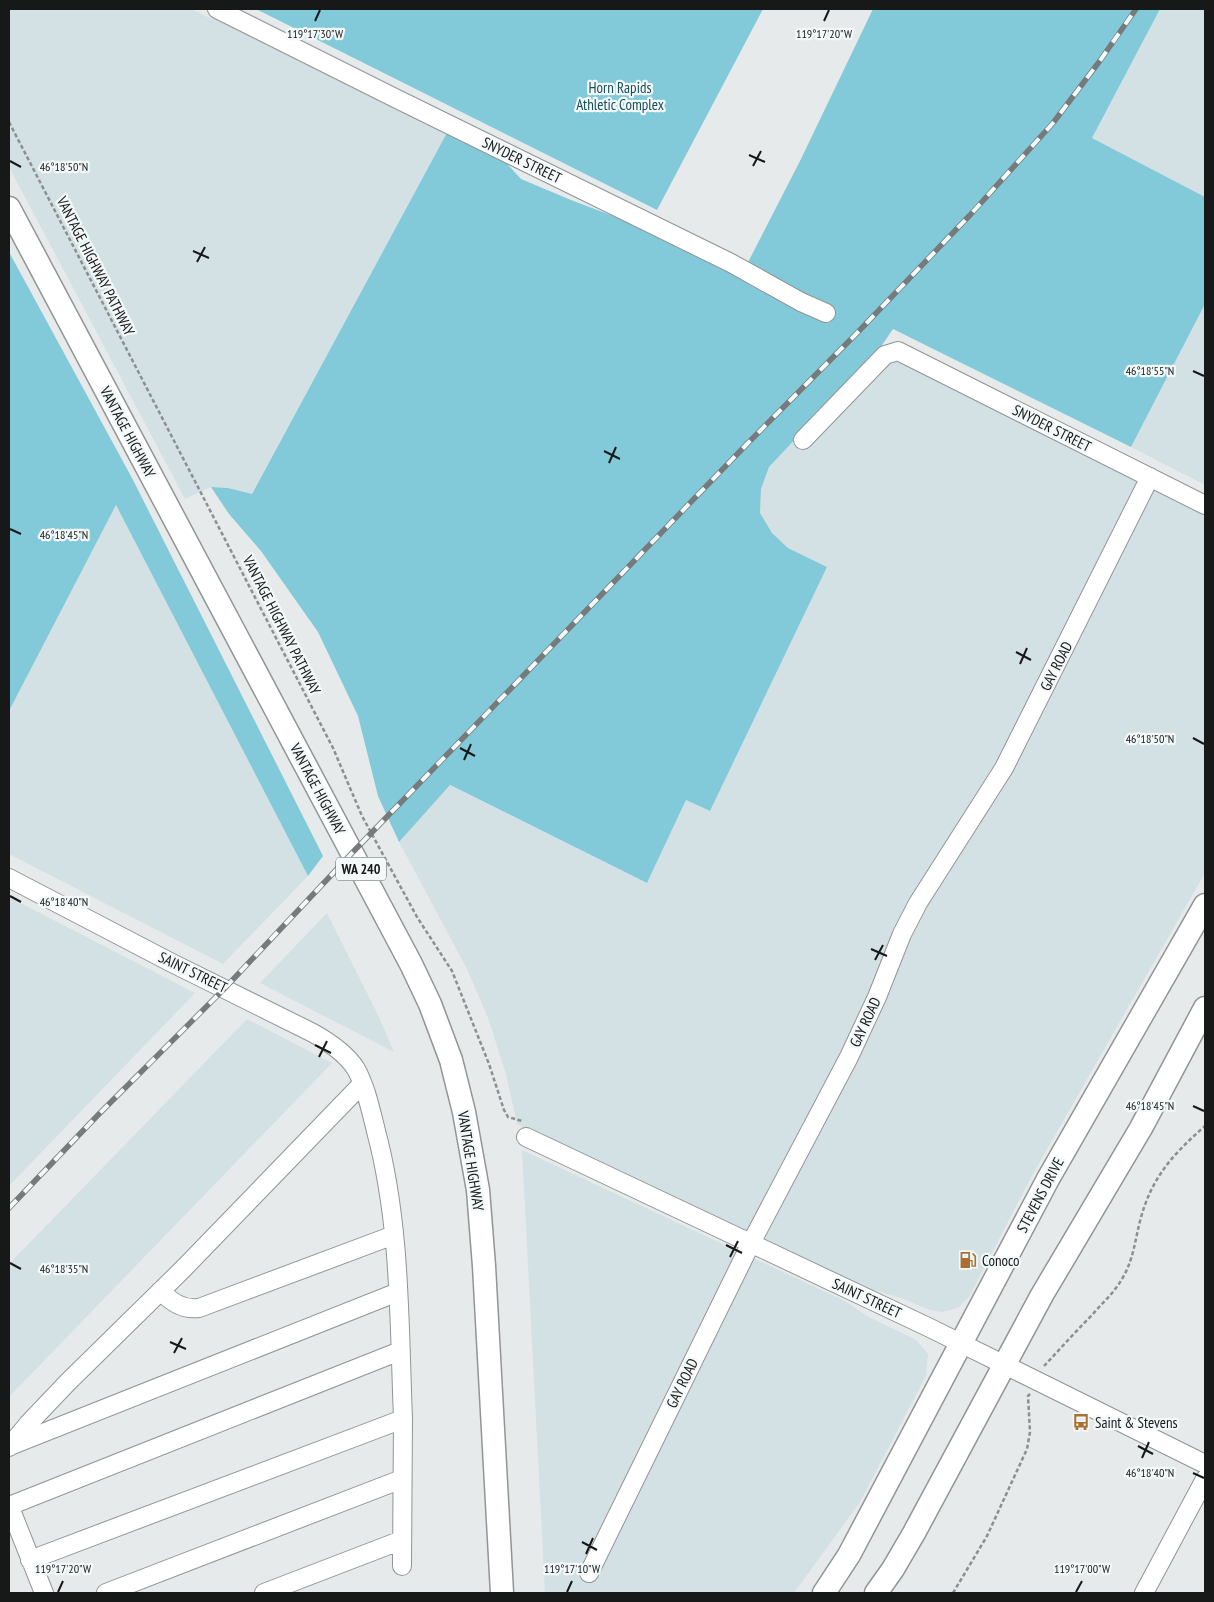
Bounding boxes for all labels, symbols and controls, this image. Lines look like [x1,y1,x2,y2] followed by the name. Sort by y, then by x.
[287,26,343,41] text: 119°17'30"W
[796,26,852,41] text: 119°17'20"W
[576,78,664,114] park label: Horn Rapids Athletic Complex
[479,133,565,187] street label: SNYDER STREET
[40,159,88,174] text: 46°18'50"N
[52,192,139,339] street label: VANTAGE HIGHWAY PATHWAY
[1126,363,1174,378] text: 46°18'55"N
[95,382,160,481] street label: VANTAGE HIGHWAY
[1009,400,1095,456] street label: SNYDER STREET
[40,527,88,542] text: 46°18'45"N
[238,551,325,698] street label: VANTAGE HIGHWAY PATHWAY
[1036,638,1077,694] street label: GAY ROAD
[1126,731,1174,746] text: 46°18'50"N
[285,739,350,838] street label: VANTAGE HIGHWAY
[336,858,386,881] road number: WA 240
[40,894,88,909] text: 46°18'40"N
[155,947,231,997] street label: SAINT STREET
[845,994,885,1050] street label: GAY ROAD
[1126,1098,1174,1113] text: 46°18'45"N
[454,1109,488,1212] street label: VANTAGE HIGHWAY
[1012,1154,1068,1236] street label: STEVENS DRIVE
[958,1250,978,1270] fuel station icon: Conoco
[982,1251,1020,1270] place label: Conoco
[40,1261,88,1276] text: 46°18'35"N
[829,1274,905,1322] street label: SAINT STREET
[662,1355,702,1411] street label: GAY ROAD
[1071,1412,1091,1432] bus stop icon: Saint & Stevens
[1095,1413,1178,1432] place label: Saint & Stevens
[1126,1465,1174,1480] text: 46°18'40"N
[35,1561,91,1576] text: 119°17'20"W
[544,1561,600,1576] text: 119°17'10"W
[1054,1561,1110,1576] text: 119°17'00"W

